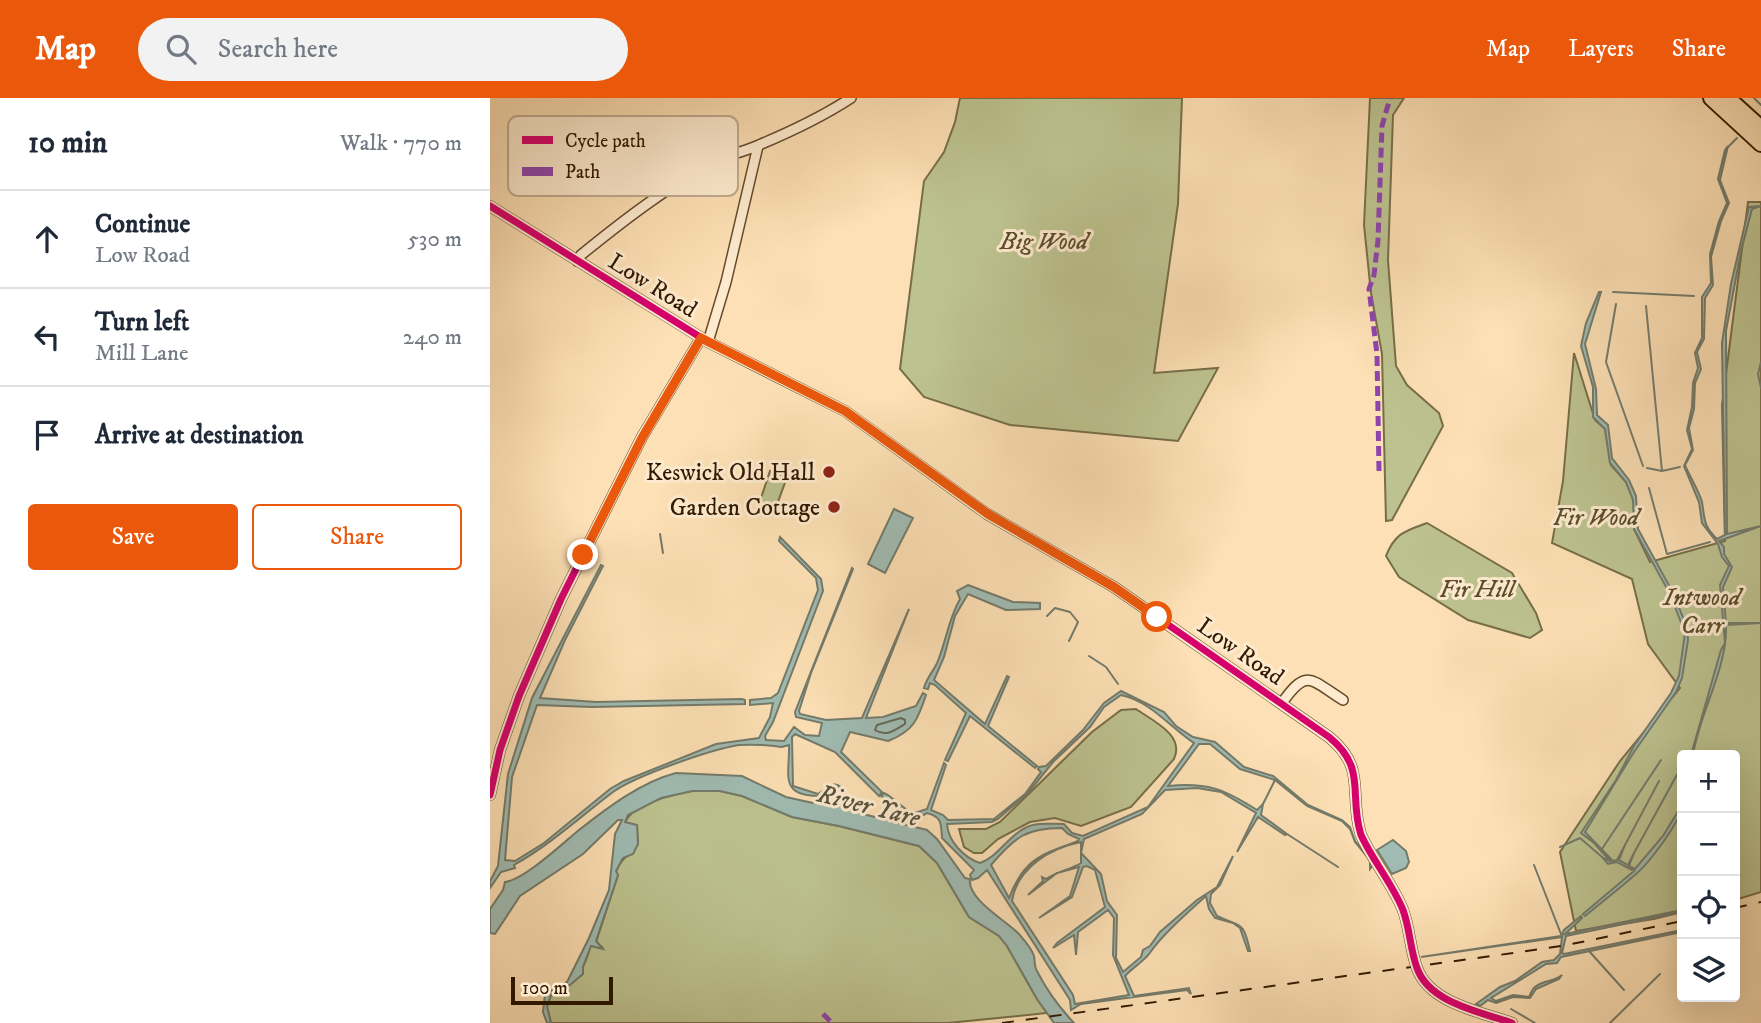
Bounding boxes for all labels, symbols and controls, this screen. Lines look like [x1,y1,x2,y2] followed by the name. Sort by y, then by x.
[138,18,628,81] search box
[35,29,96,70] text: Map
[162,30,200,68] icon: search
[218,33,338,66] text: Search here
[1486,34,1530,64] text: Map
[1568,34,1634,64] text: Layers
[1672,34,1726,64] text: Share
[508,116,738,196] legend
[28,125,107,162] text: 10 min
[340,129,462,158] text: Walk · 770 m
[565,130,646,153] text: Cycle path
[565,161,600,184] text: Path
[95,208,190,241] text: Continue
[28,220,66,258] icon: ahead
[407,225,462,254] text: 530 m
[999,227,1092,257] park label: Big Wood
[95,241,190,270] text: Low Road
[602,247,702,325] street label: Low Road
[95,306,189,339] text: Turn left
[28,318,66,356] icon: left
[403,323,462,352] text: 240 m
[95,339,189,368] text: Mill Lane
[28,416,66,454] icon: arrive
[95,419,304,452] text: Arrive at destination
[646,458,816,488] place label: Keswick Old Hall
[821,464,837,480] marker: Keswick Old Hall
[670,493,820,523] place label: Garden Cottage
[826,499,842,515] marker: Garden Cottage
[1553,503,1643,533] park label: Fir Wood
[28,504,238,570] button: Save
[252,504,462,570] button: Share
[567,539,598,570] route end
[1439,575,1517,605] park label: Fir Hill
[1662,583,1744,641] park label: Intwood Carr
[1141,601,1172,632] route start
[1191,611,1290,693] street label: Low Road
[1677,750,1740,1002] map controls
[1677,750,1740,813] button: +
[813,778,925,835] water label: River Yare
[1677,813,1740,876] button: −
[1677,876,1740,939] button: locate
[1677,939,1740,1002] button: layers
[511,974,612,1006] scale bar
[522,977,568,1000] text: 100 m

